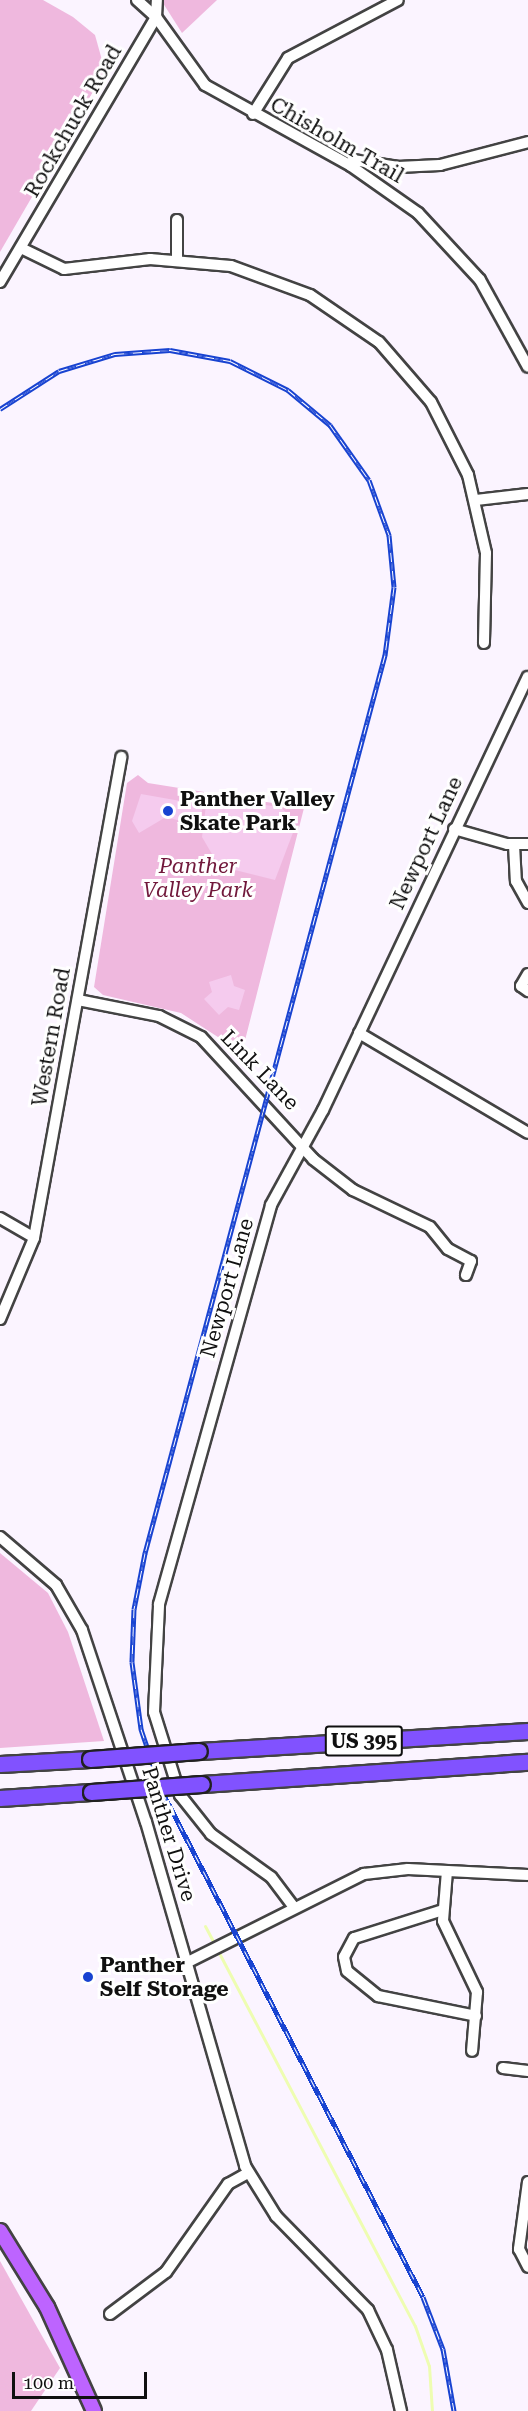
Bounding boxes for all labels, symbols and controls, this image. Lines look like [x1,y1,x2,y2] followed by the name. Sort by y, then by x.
[19,40,127,202] street label: Rockchuck Road
[266,92,408,188] street label: Chisholm Trail
[384,772,468,914] street label: Newport Lane
[180,786,335,836] place label: Panther Valley Skate Park
[161,804,175,818] marker: Panther Valley Skate Park
[143,853,253,903] park label: Panther Valley Park
[26,966,76,1108] street label: Western Road
[216,1025,304,1115] street label: Link Lane
[195,1215,259,1361] street label: Newport Lane
[324,1724,404,1758] road number: US 395
[137,1764,201,1904] street label: Panther Drive
[100,1952,229,2002] place label: Panther Self Storage
[81,1970,95,1984] marker: Panther Self Storage
[15,2360,150,2398] scale bar
[23,2372,74,2393] text: 100 m

